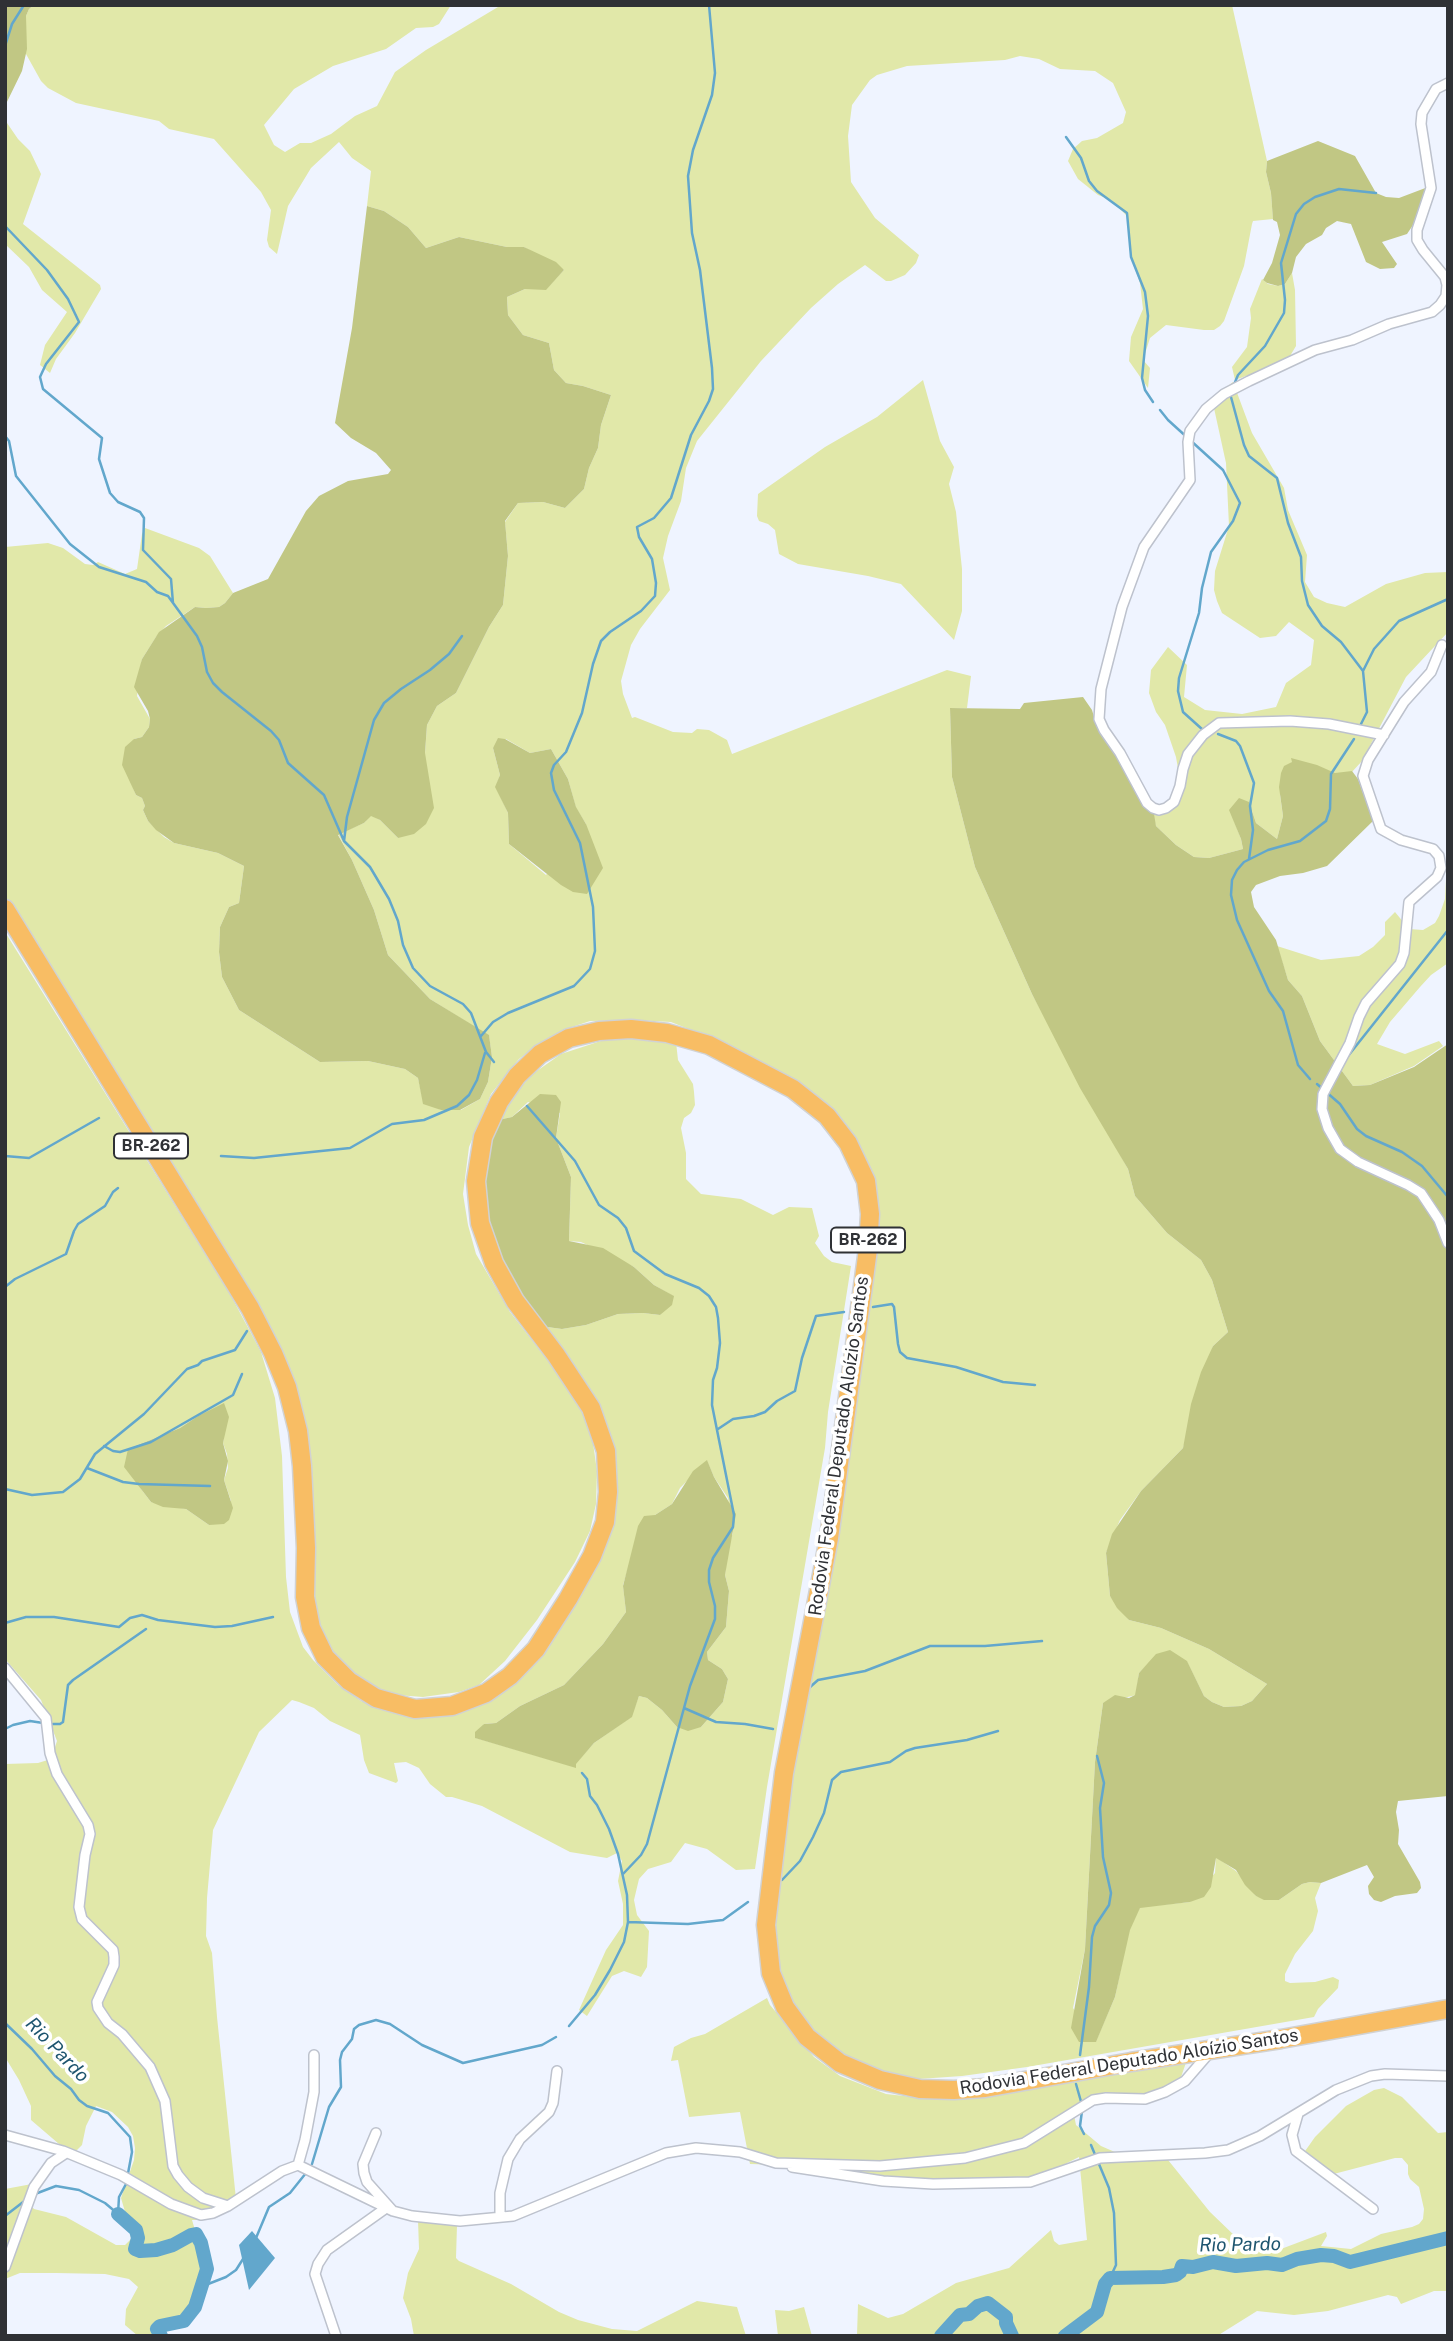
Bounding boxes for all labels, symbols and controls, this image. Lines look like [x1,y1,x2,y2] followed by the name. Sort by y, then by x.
[114,1134,188,1158] road number: BR-262
[831,1228,905,1252] road number: BR-262
[804,1275,874,1617] street label: Rodovia Federal Deputado Aloízio Santos
[20,2013,94,2087] water label: Rio Pardo
[958,2025,1300,2099] street label: Rodovia Federal Deputado Aloízio Santos
[1199,2233,1281,2257] water label: Rio Pardo

